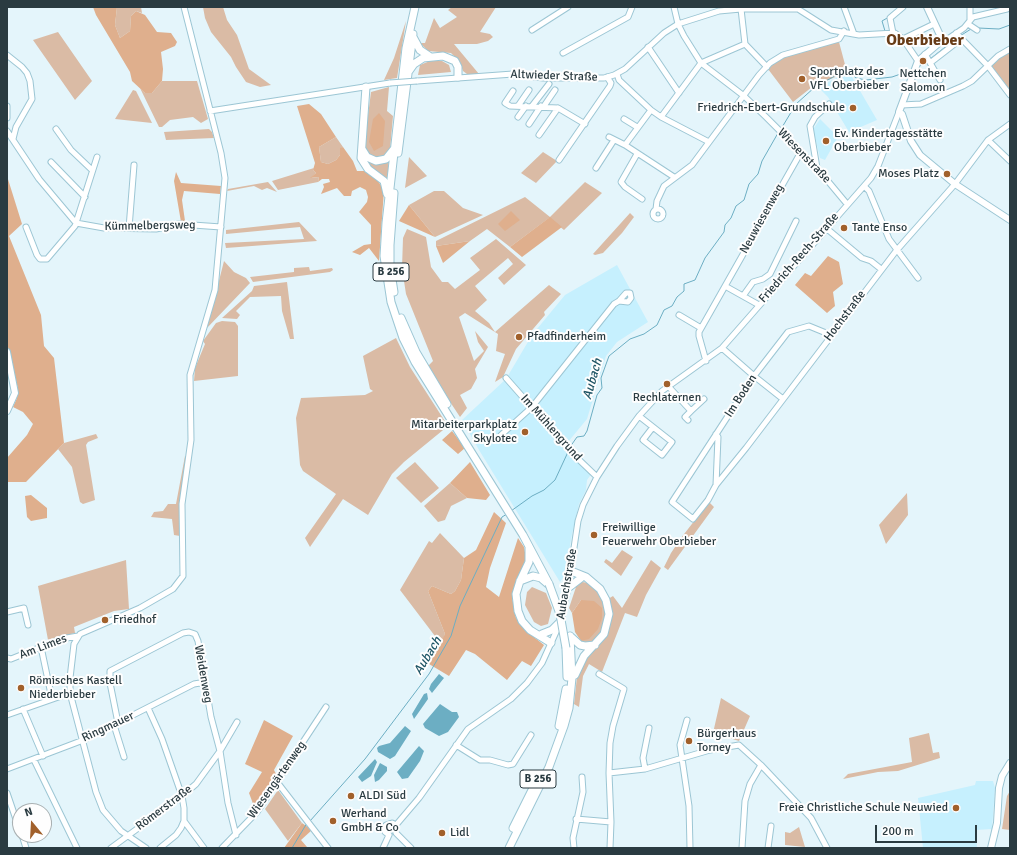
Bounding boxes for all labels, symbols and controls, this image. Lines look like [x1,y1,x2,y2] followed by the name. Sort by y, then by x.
[886,31,964,51] district label: Oberbieber
[918,56,928,66] marker: Nettchen Salomon
[810,65,889,93] place label: Sportplatz des VFL Oberbieber
[510,67,598,85] street label: Altwieder Straße
[899,67,947,95] place label: Nettchen Salomon
[797,74,807,84] marker: Sportplatz des VFL Oberbieber
[697,101,845,115] place label: Friedrich-Ebert-Grundschule
[848,103,858,113] marker: Friedrich-Ebert-Grundschule
[774,126,834,186] street label: Wiesenstraße
[834,127,943,155] place label: Ev. Kindertagesstätte Oberbieber
[821,136,831,146] marker: Ev. Kindertagesstätte Oberbieber
[878,167,939,181] place label: Moses Platz
[942,169,952,179] marker: Moses Platz
[737,182,787,256] street label: Neuwiesenweg
[756,210,842,306] street label: Friedrich-Rech-Straße
[104,218,196,234] street label: Kümmelbergsweg
[852,221,907,235] place label: Tante Enso
[839,223,849,233] marker: Tante Enso
[373,263,409,281] road number: B 256
[821,288,869,344] street label: Hochstraße
[527,330,606,344] place label: Pfadfinderheim
[514,332,524,342] marker: Pfadfinderheim
[580,357,606,401] water label: Aubach
[722,372,760,420] street label: Im Boden
[662,379,672,389] marker: Rechlaternen
[633,391,701,405] place label: Rechlaternen
[517,392,585,464] street label: Im Mühlengrund
[411,418,517,446] place label: Mitarbeiterparkplatz Skylotec
[520,427,530,437] marker: Mitarbeiterparkplatz Skylotec
[602,521,716,549] place label: Freiwillige Feuerwehr Oberbieber
[589,530,599,540] marker: Freiwillige Feuerwehr Oberbieber
[554,547,580,621] street label: Aubachstraße
[113,613,156,627] place label: Friedhof
[100,615,110,625] marker: Friedhof
[17,631,69,663] street label: Am Limes
[411,634,445,678] water label: Aubach
[191,644,215,704] street label: Weidenweg
[29,674,122,702] place label: Römisches Kastell Niederbieber
[16,683,26,693] marker: Römisches Kastell Niederbieber
[80,709,136,745] street label: Ringmauer
[697,727,756,755] place label: Bürgerhaus Torney
[684,736,694,746] marker: Bürgerhaus Torney
[245,738,309,822] street label: Wiesengärtenweg
[520,770,556,788] road number: B 256
[133,782,195,834] street label: Römerstraße
[359,789,406,803] place label: ALDI Süd
[346,791,356,801] marker: ALDI Süd
[779,801,948,815] place label: Freie Christliche Schule Neuwied
[12,803,52,843] north arrow
[951,803,961,813] marker: Freie Christliche Schule Neuwied
[23,805,34,819] text: N
[341,807,399,835] place label: Werhand GmbH & Co
[328,816,338,826] marker: Werhand GmbH & Co
[877,817,979,843] scale bar
[882,824,914,839] text: 200 m
[450,826,469,840] place label: Lidl
[437,828,447,838] marker: Lidl

